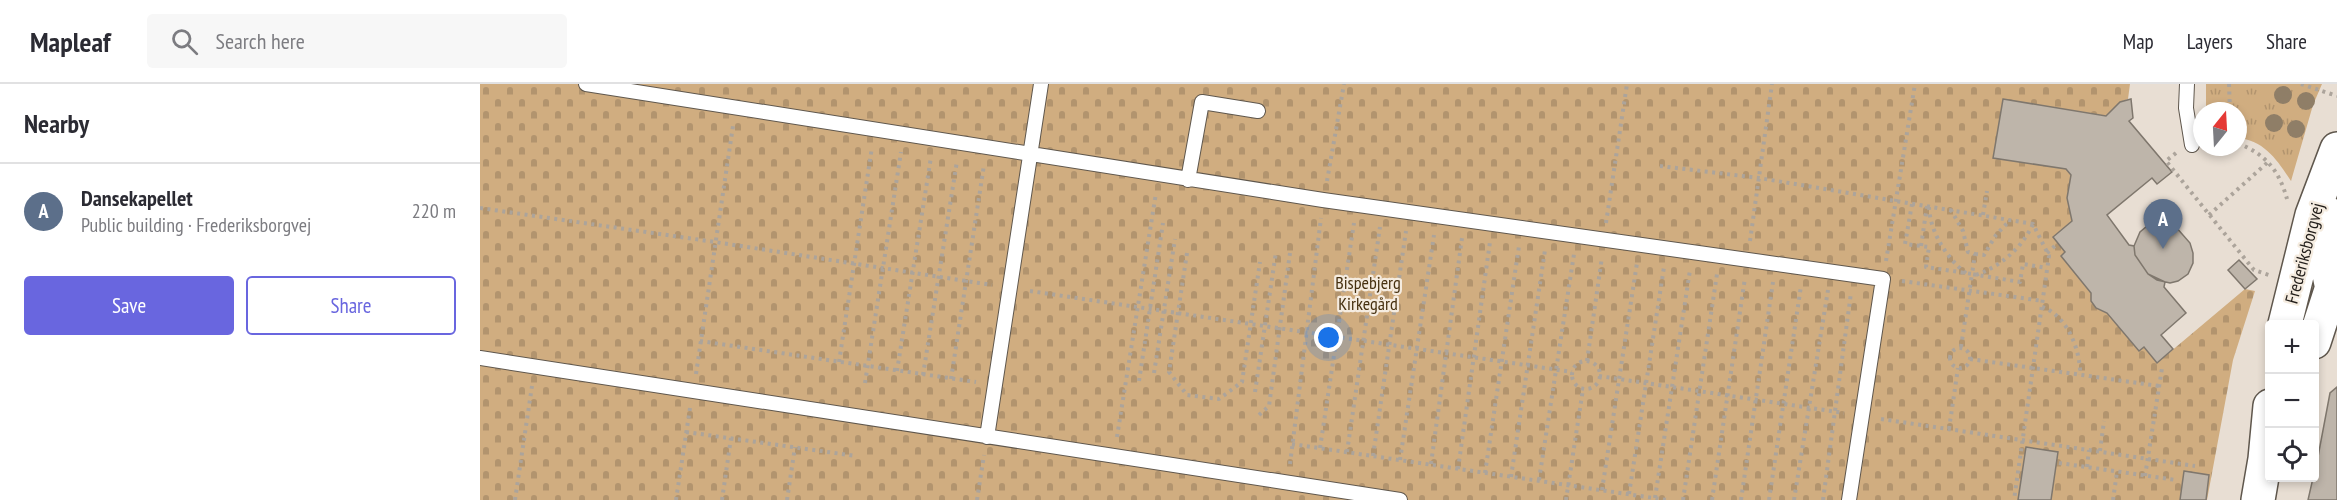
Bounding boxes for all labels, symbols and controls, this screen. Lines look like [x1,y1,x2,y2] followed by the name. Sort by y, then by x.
[147,14,567,68] search box
[30,23,111,60] text: Mapleaf
[168,25,201,58] icon: search
[216,27,305,55] text: Search here
[2123,28,2154,55] text: Map
[2187,28,2233,55] text: Layers
[2266,28,2307,55] text: Share
[2193,102,2247,156] north arrow
[24,107,89,140] text: Nearby
[81,184,193,212] text: Dansekapellet
[38,198,49,224] text: A
[412,198,456,224] text: 220 m
[2144,200,2182,249] pin: A
[2279,200,2329,306] street label: Frederiksborgvej
[81,212,311,238] text: Public building · Frederiksborgvej
[1335,271,1401,315] park label: Bispebjerg Kirkegård
[24,276,234,335] button: Save
[246,276,456,335] button: Share
[2265,320,2319,482] map controls
[2265,320,2319,374] button: +
[1314,323,1343,352] your location
[2265,374,2319,428] button: −
[2265,428,2319,482] button: locate

